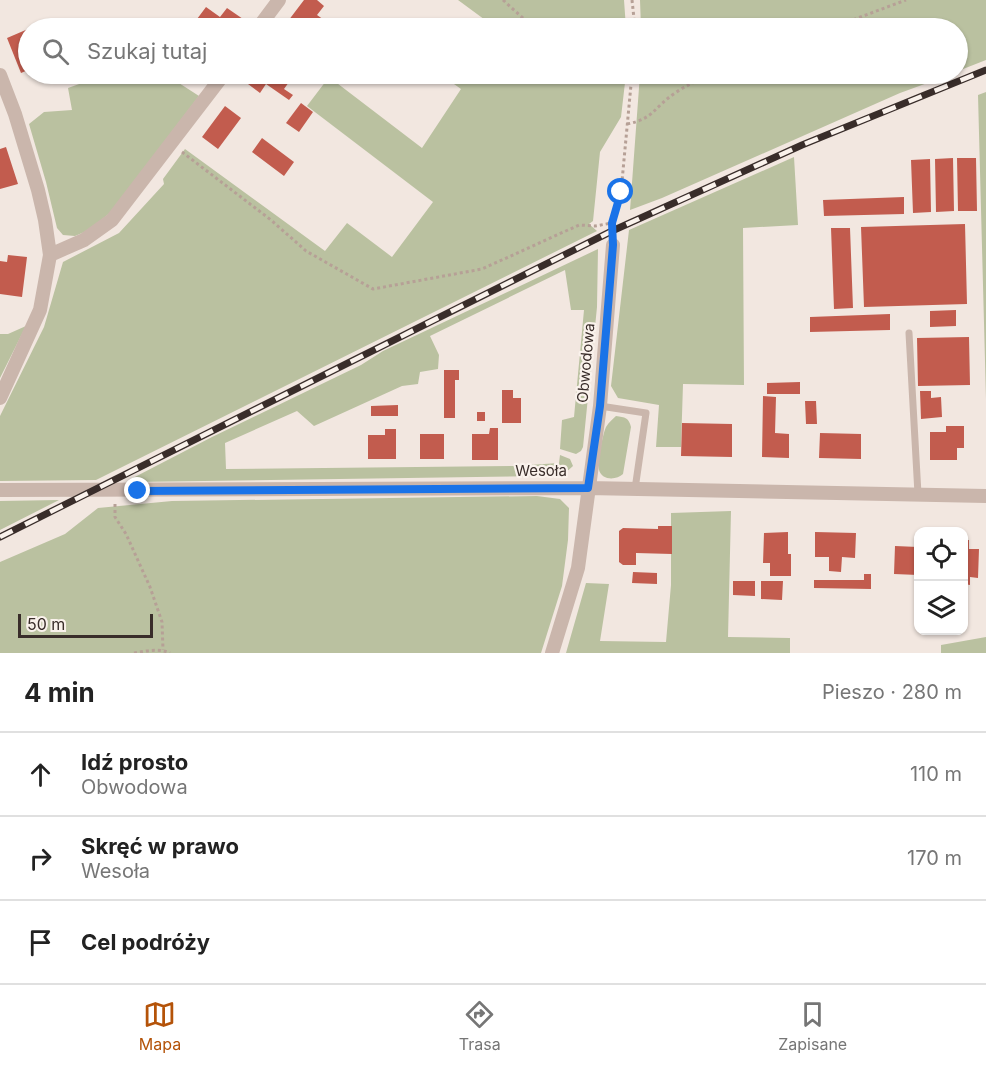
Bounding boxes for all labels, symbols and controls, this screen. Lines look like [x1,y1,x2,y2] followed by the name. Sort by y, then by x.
[18,18,968,84] search box
[39,35,72,68] icon: search
[87,38,207,64] text: Szukaj tutaj
[607,178,633,204] route start
[573,322,598,404] street label: Obwodowa
[515,461,567,480] street label: Wesoła
[124,477,150,503] route end
[914,527,968,635] map controls
[914,527,968,581] button: locate
[914,581,968,635] button: layers
[18,611,153,638] scale bar
[27,614,65,634] text: 50 m
[24,677,95,708] text: 4 min
[822,680,962,704] text: Pieszo · 280 m
[81,749,188,775] text: Idź prosto
[24,758,57,791] icon: ahead
[910,762,962,786] text: 110 m
[81,775,188,799] text: Obwodowa
[81,833,239,859] text: Skręć w prawo
[24,842,57,875] icon: right
[907,846,962,870] text: 170 m
[81,859,150,883] text: Wesoła
[24,926,57,959] icon: arrive
[81,929,210,955] text: Cel podróży
[139,998,181,1054] tab: Mapa
[459,998,501,1054] tab: Trasa
[778,998,847,1054] tab: Zapisane

